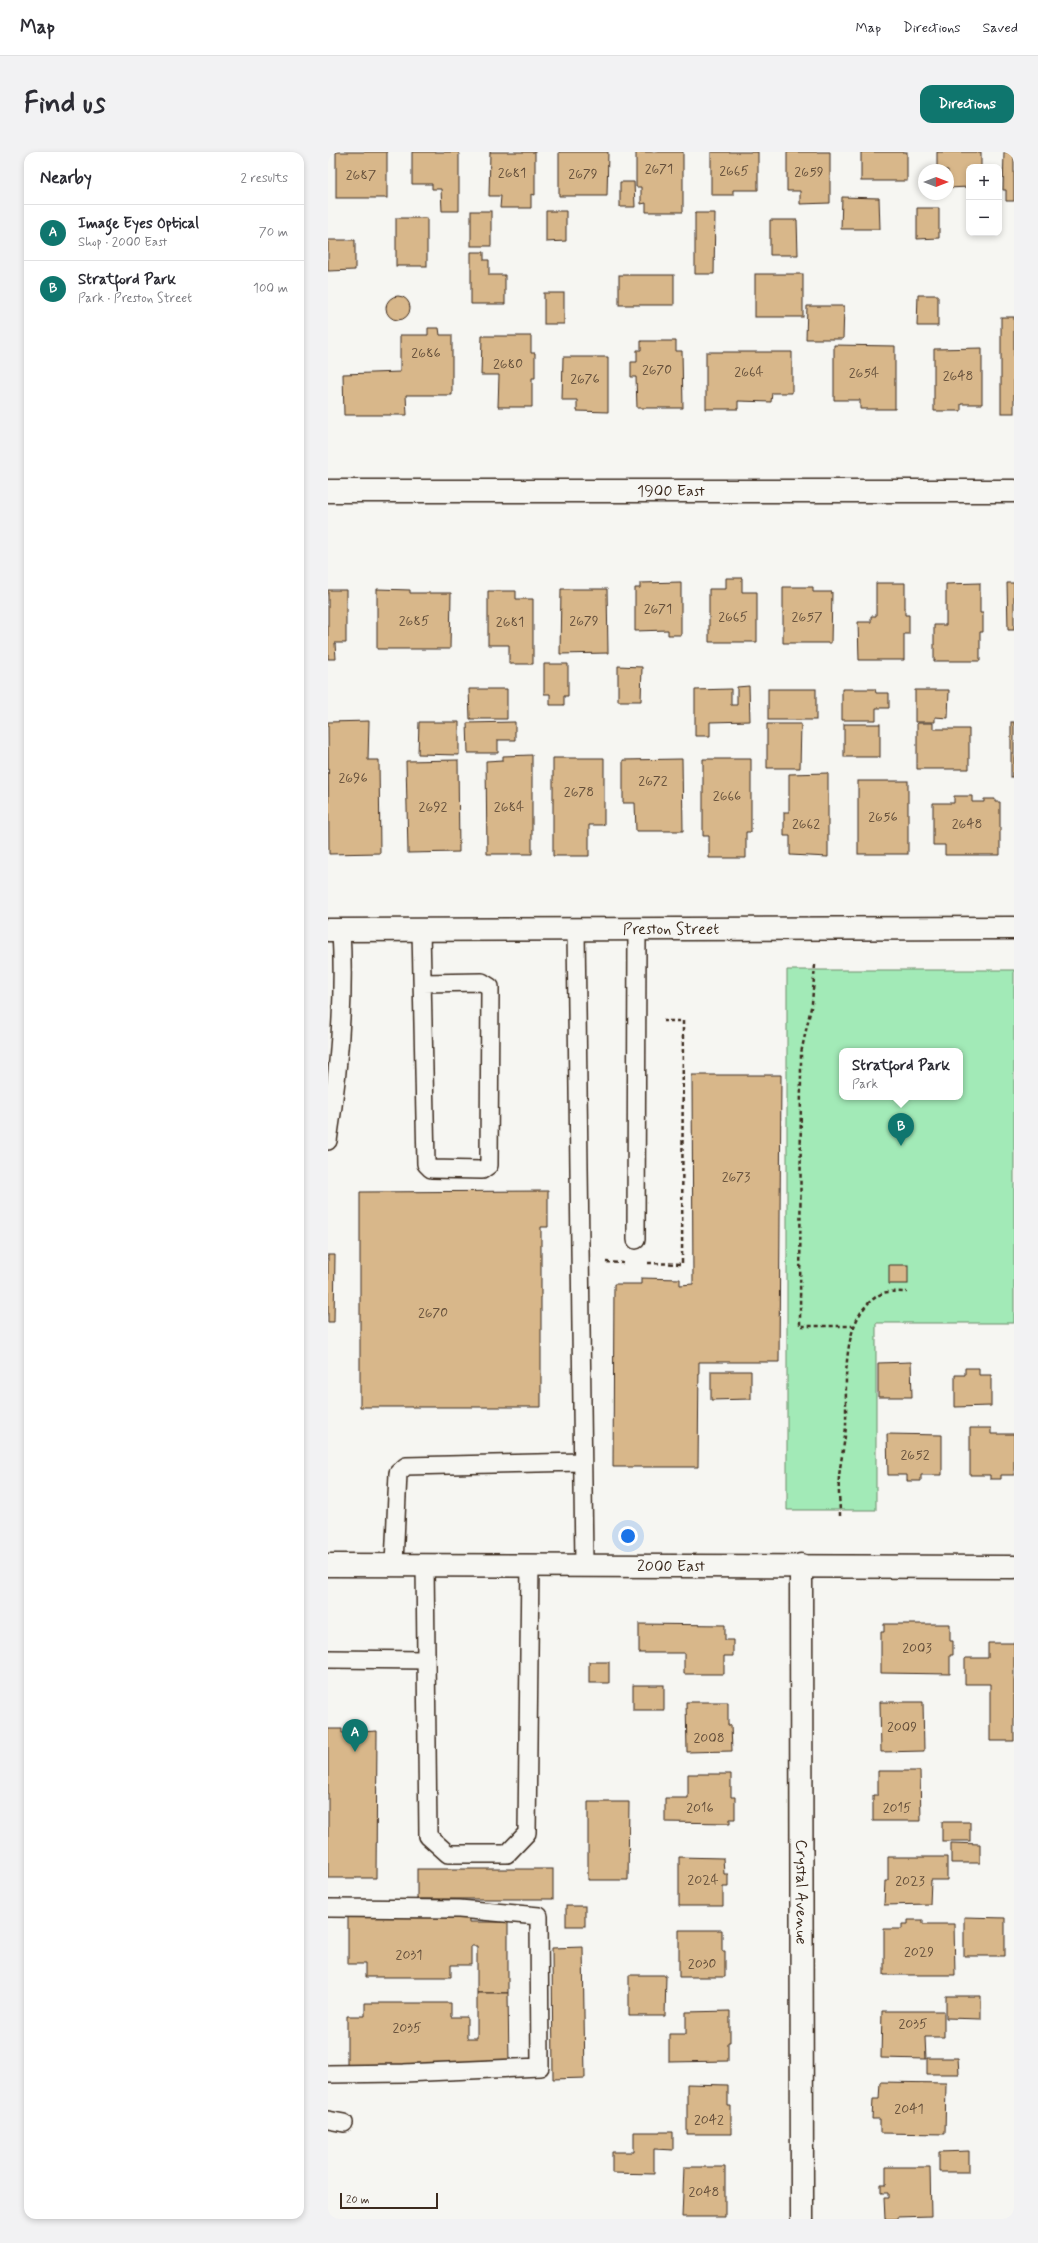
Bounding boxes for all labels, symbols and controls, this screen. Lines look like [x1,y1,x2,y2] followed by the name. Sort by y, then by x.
[20,15,55,40] text: Map
[855,19,881,37] text: Map
[903,19,961,37] text: Directions
[983,19,1018,37] text: Saved
[920,85,1014,123] button: Directions
[24,86,105,123] text: Find us
[645,160,673,178] house number: 2671
[719,162,749,180] house number: 2665
[794,163,824,181] house number: 2659
[498,164,526,182] house number: 2681
[918,164,954,200] north arrow
[966,164,1002,236] map controls
[966,164,1002,200] button: +
[568,165,598,183] house number: 2679
[346,166,377,184] house number: 2687
[40,167,92,189] text: Nearby
[241,170,288,187] text: 2 results
[966,200,1002,236] button: −
[78,214,199,234] text: Image Eyes Optical
[49,224,57,241] text: A
[259,224,288,241] text: 70 m
[78,234,167,251] text: Shop · 2000 East
[78,270,176,290] text: Stratford Park
[49,280,57,297] text: B
[253,280,288,297] text: 100 m
[78,290,192,307] text: Park · Preston Street
[411,344,441,362] house number: 2686
[493,355,523,373] house number: 2680
[642,361,672,379] house number: 2670
[734,363,764,381] house number: 2664
[849,364,879,382] house number: 2654
[943,367,973,385] house number: 2648
[570,370,600,388] house number: 2676
[637,481,705,502] street label: 1900 East
[644,600,672,618] house number: 2671
[718,608,748,626] house number: 2665
[792,608,823,626] house number: 2657
[399,612,429,630] house number: 2685
[569,612,599,630] house number: 2679
[496,613,524,631] house number: 2681
[338,769,368,787] house number: 2696
[638,772,668,790] house number: 2672
[564,783,594,801] house number: 2678
[713,787,741,805] house number: 2666
[419,798,448,816] house number: 2692
[494,798,524,816] house number: 2684
[868,808,898,826] house number: 2656
[792,815,820,833] house number: 2662
[952,815,982,833] house number: 2648
[623,918,719,940] street label: Preston Street
[839,1048,963,1100] popup
[852,1056,950,1076] text: Stratford Park
[852,1076,878,1093] text: Park
[888,1113,914,1146] pin: B
[722,1168,750,1186] house number: 2673
[418,1304,448,1322] house number: 2670
[900,1446,930,1464] house number: 2652
[618,1526,638,1546] your location
[637,1555,705,1577] street label: 2000 East
[902,1639,932,1657] house number: 2003
[887,1718,917,1736] house number: 2009
[342,1719,368,1752] pin: A
[693,1729,725,1747] house number: 2008
[686,1799,714,1817] house number: 2016
[883,1799,911,1817] house number: 2015
[791,1839,812,1945] street label: Crystal Avenue
[687,1871,719,1889] house number: 2024
[895,1872,925,1890] house number: 2023
[904,1943,934,1961] house number: 2029
[396,1946,422,1964] house number: 2031
[688,1955,716,1973] house number: 2030
[899,2015,927,2033] house number: 2035
[393,2019,421,2037] house number: 2035
[894,2100,924,2118] house number: 2041
[694,2111,724,2129] house number: 2042
[688,2183,720,2201] house number: 2048
[340,2191,438,2210] scale bar
[346,2193,369,2207] text: 20 m

